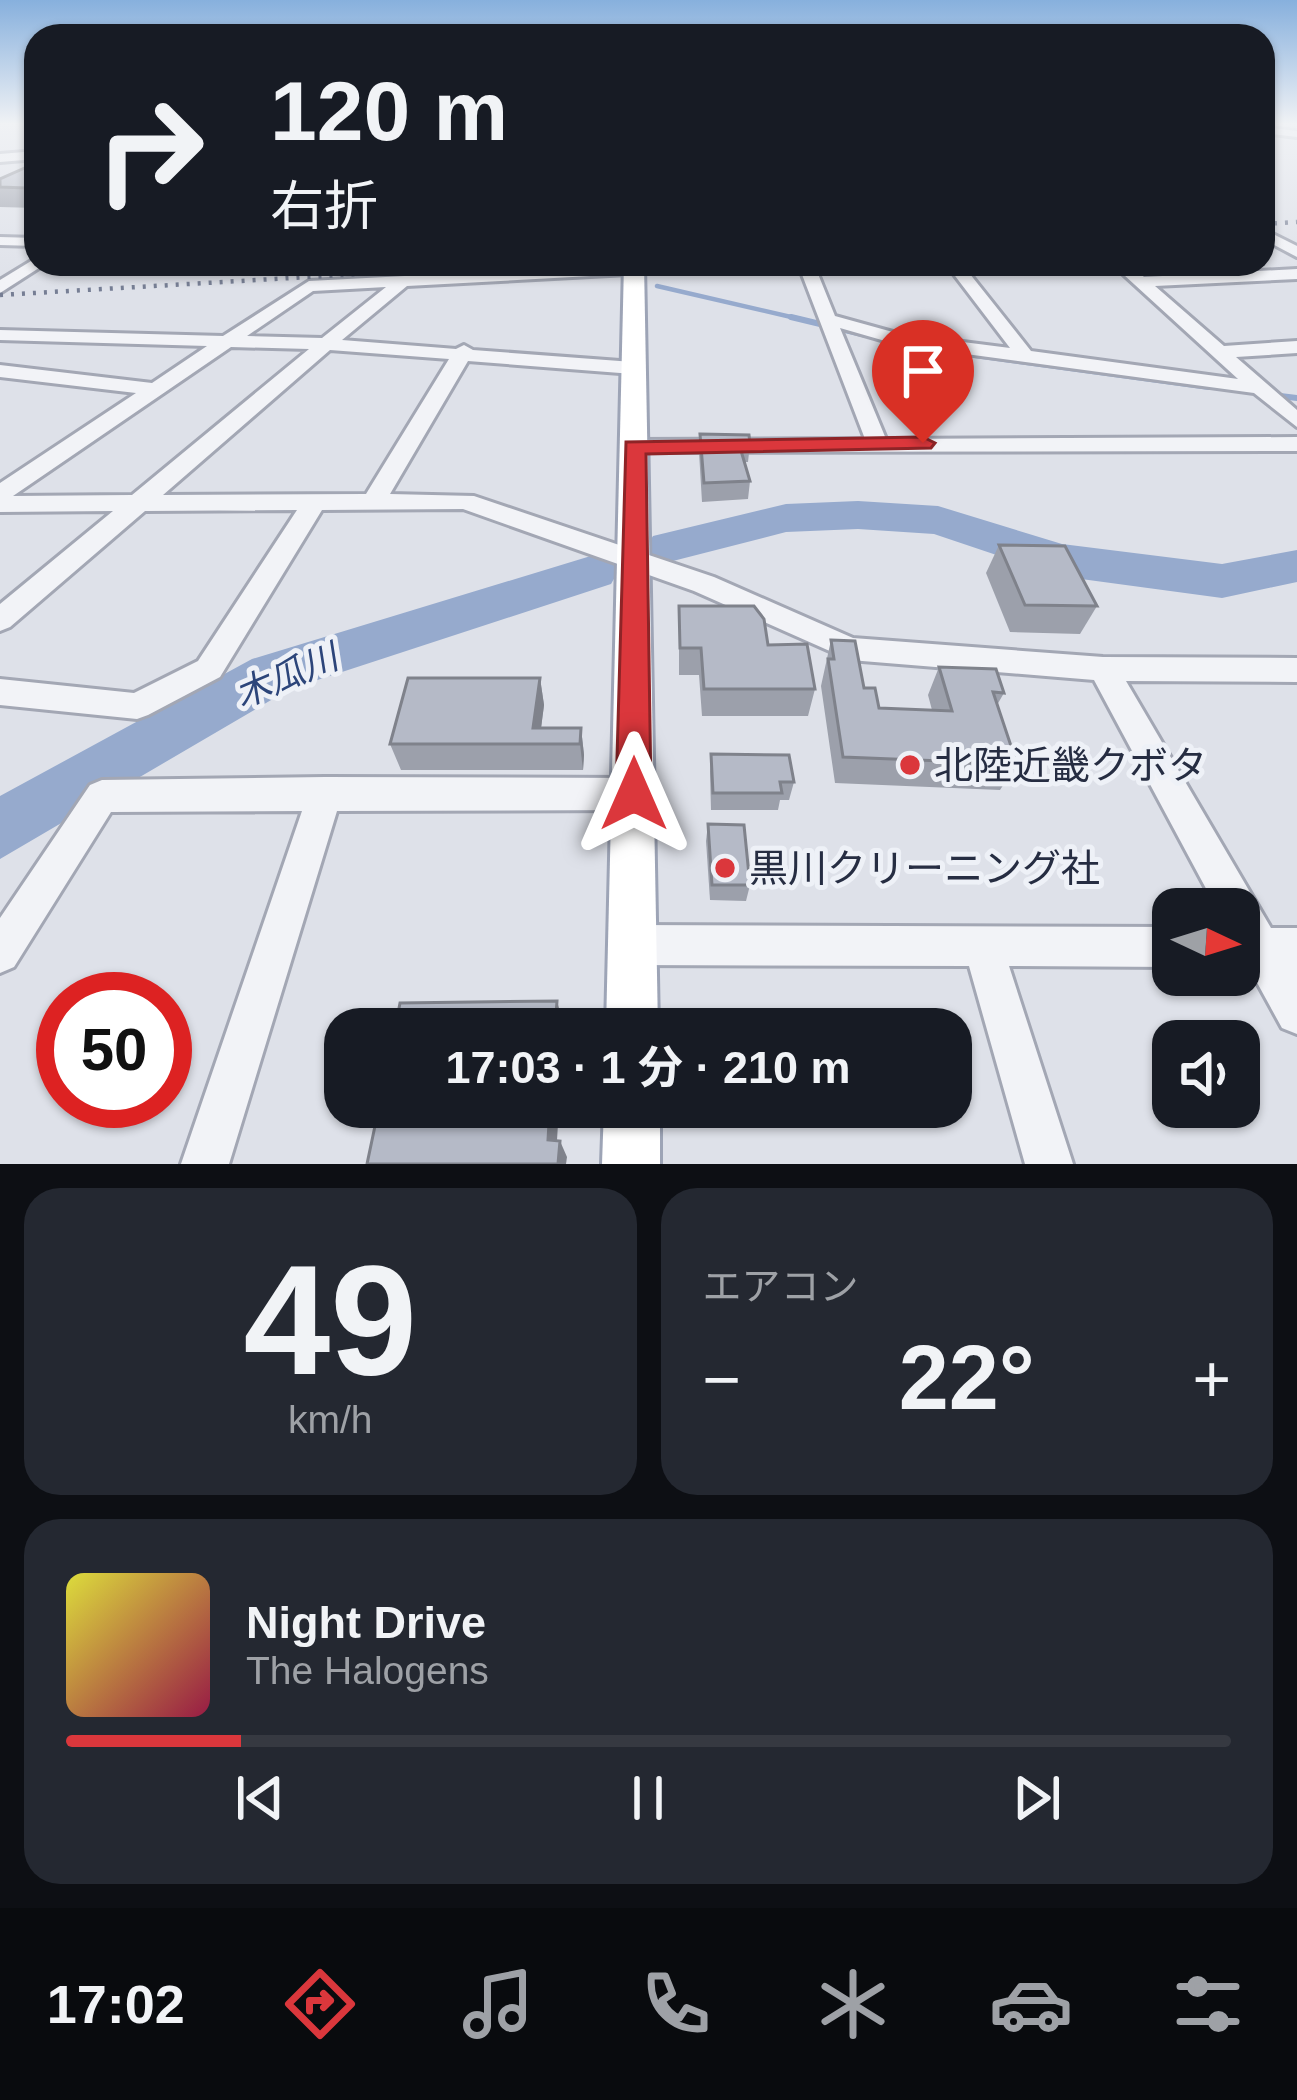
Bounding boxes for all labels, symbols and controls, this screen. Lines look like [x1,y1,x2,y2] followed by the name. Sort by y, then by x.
[270,64,508,158] text: 120 m
[72,72,228,228] icon: right
[270,176,378,236] text: 右折
[872,320,974,443] pin
[890,338,956,404] icon: arrive
[228,634,347,716] water label: 木瓜川
[571,731,697,857] position arrow
[934,744,1207,787] place label: 北陸近畿クボタ
[897,752,923,778] marker: 北陸近畿クボタ
[749,847,1100,890] place label: 黒川クリーニング社
[712,855,738,881] marker: 黒川クリーニング社
[1152,888,1260,996] north arrow
[1152,888,1260,1128] map controls
[36,972,192,1128] speed limit sign: 50
[1152,1020,1260,1128] button: sound
[445,1042,851,1093] text: 17:03 · 1 分 · 210 m
[243,1233,417,1407] text: 49
[703,1265,859,1308] text: エアコン
[899,1328,1035,1428] text: 22°
[703,1342,741,1416] text: −
[1192,1342,1231,1416] text: +
[288,1398,373,1441] text: km/h
[246,1597,486,1648] text: Night Drive
[246,1649,489,1692] text: The Halogens
[227,1765,293,1831] icon: previous
[615,1765,681,1831] icon: pause
[1004,1765,1070,1831] icon: next
[278,1962,362,2046] icon: directions
[456,1962,540,2046] icon: music
[634,1962,718,2046] icon: phone
[811,1962,895,2046] icon: climate
[989,1962,1073,2046] icon: car
[1166,1962,1250,2046] icon: filters
[47,1974,185,2034] text: 17:02

